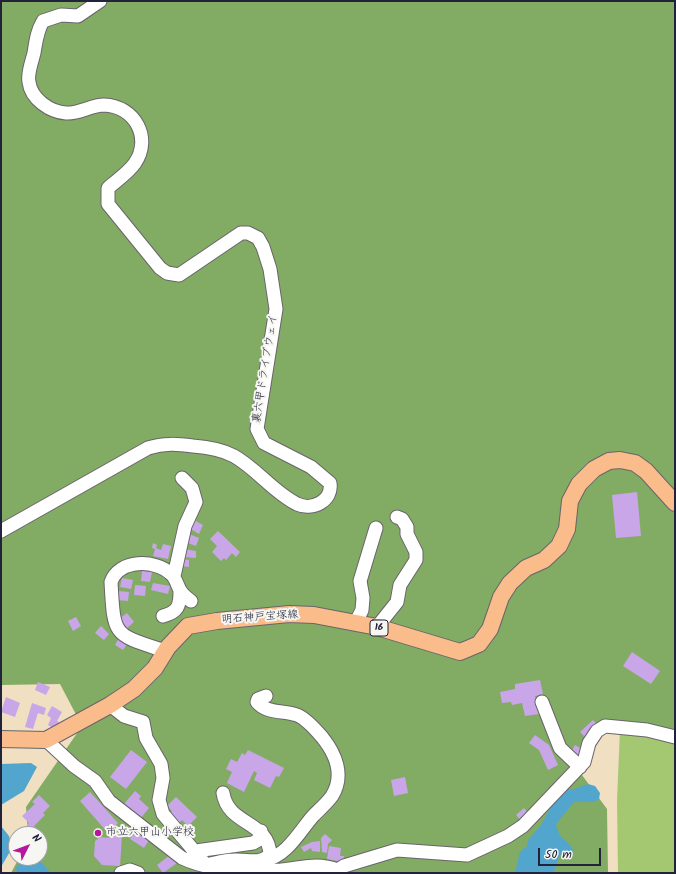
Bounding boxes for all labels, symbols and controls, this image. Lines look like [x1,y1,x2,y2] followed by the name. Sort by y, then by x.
[251,314,281,424] street label: 裏六甲ドライブウェイ
[221,609,299,627] street label: 明石神戸宝塚線
[370,620,388,636] road number: 16
[8,826,48,866] north arrow
[106,826,194,840] place label: 市立六甲山小学校
[93,828,103,838] marker: 市立六甲山小学校
[27,830,45,847] text: N
[540,840,603,866] scale bar
[545,845,572,864] text: 50 m

